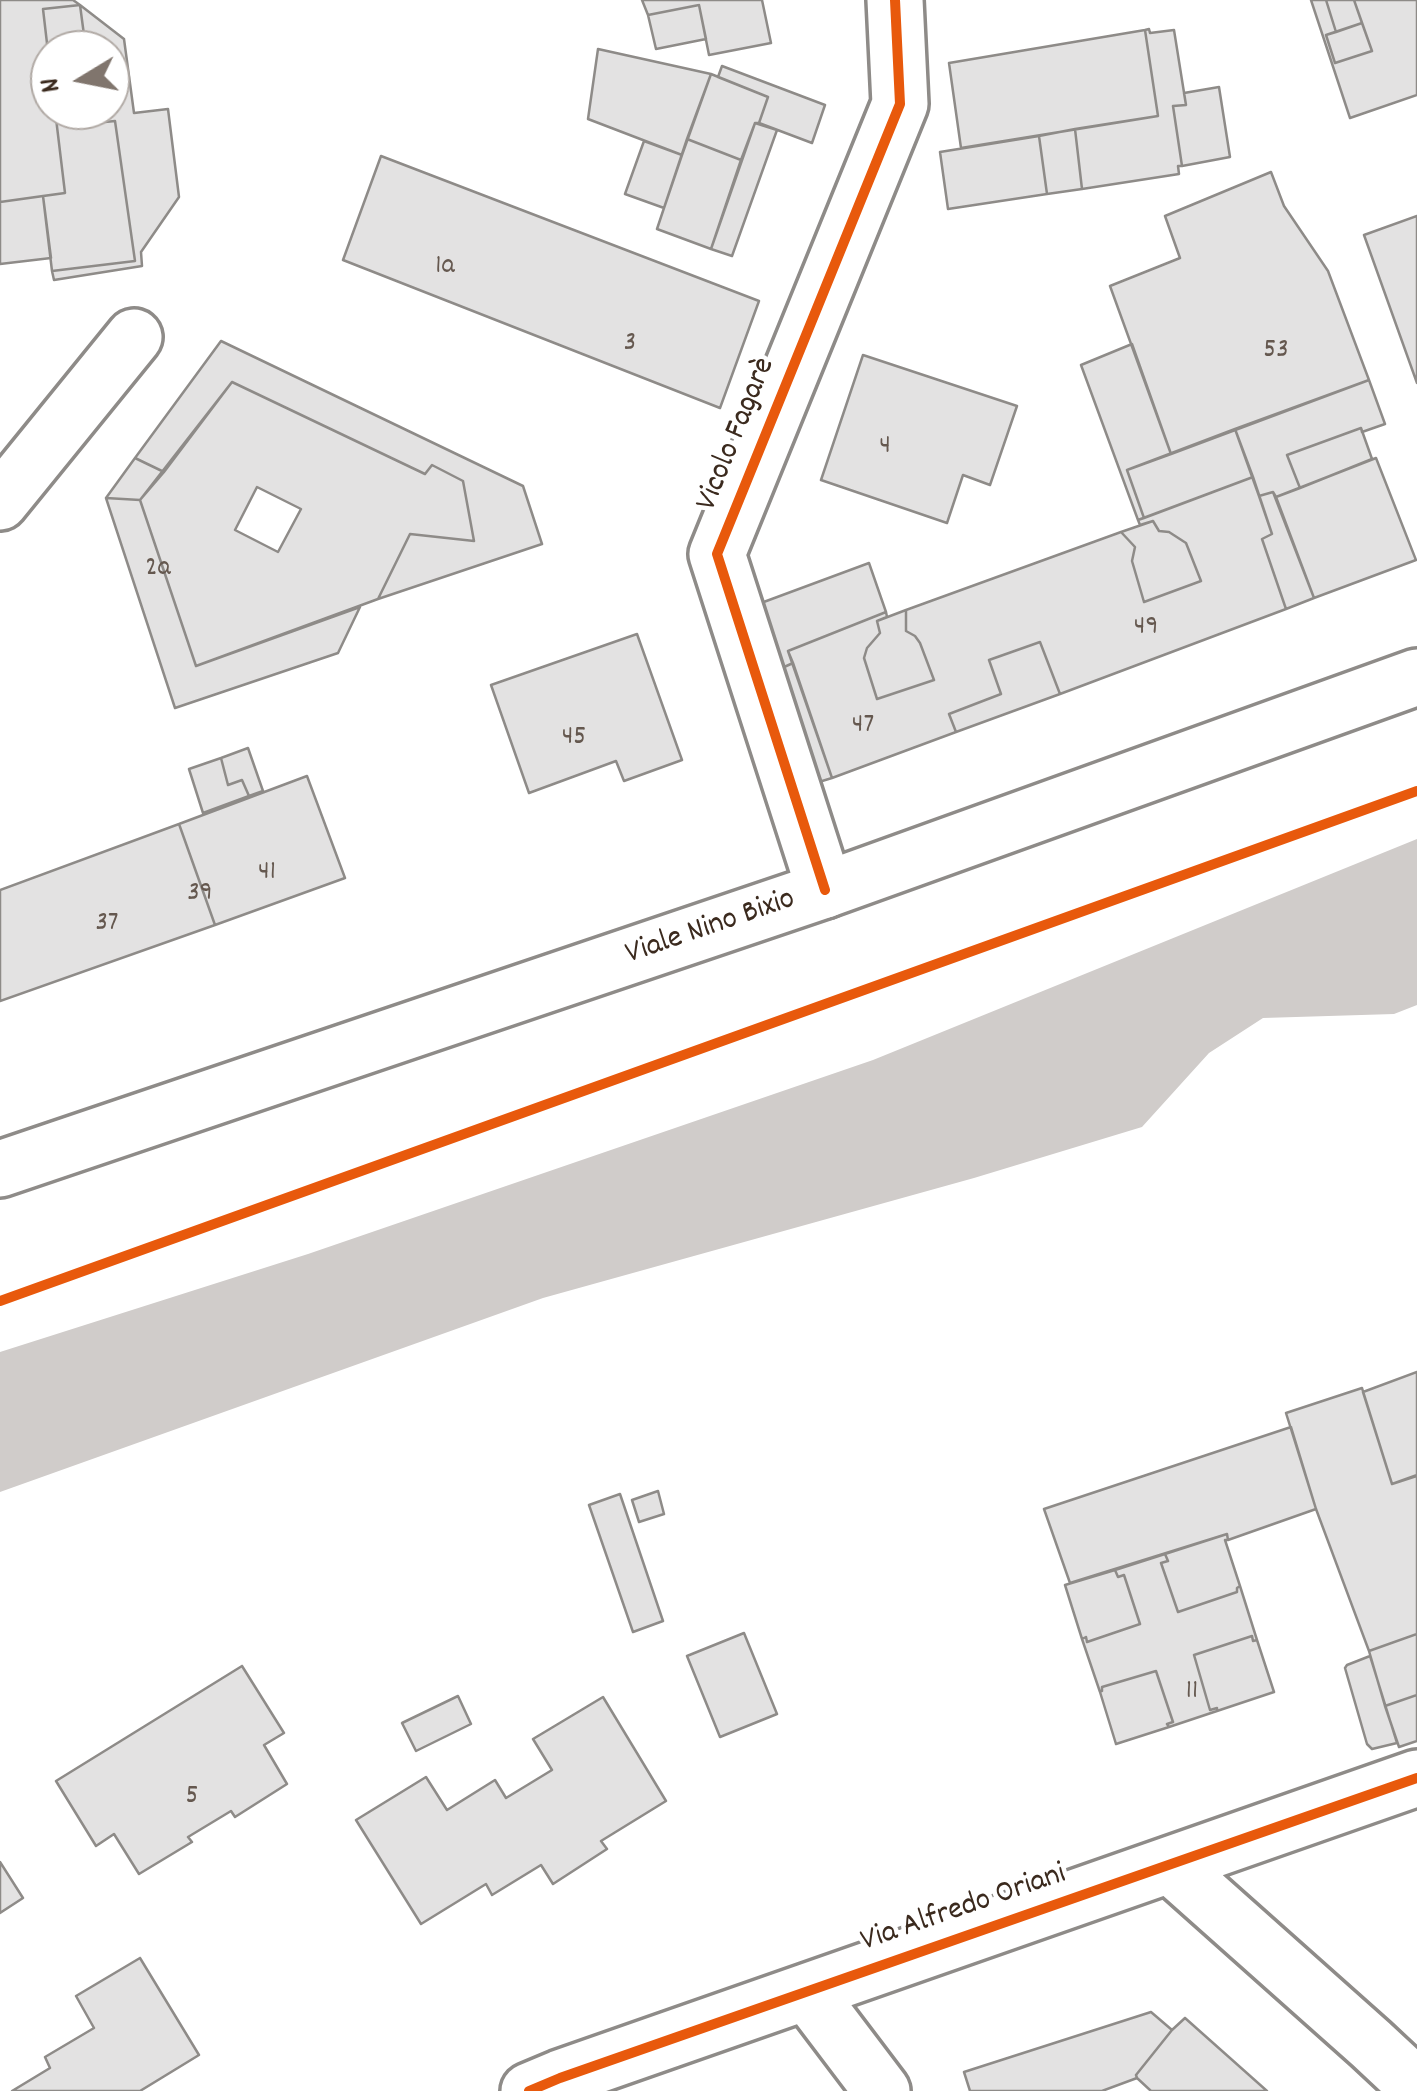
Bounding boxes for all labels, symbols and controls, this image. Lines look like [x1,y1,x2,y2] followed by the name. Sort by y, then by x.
[30,30,130,130] north arrow
[32,75,73,95] text: N
[435,251,455,285] house number: 1a
[624,328,636,362] house number: 3
[1263,335,1289,369] house number: 53
[690,353,786,517] street label: Vicolo Fagarè
[879,431,891,465] house number: 4
[145,553,171,587] house number: 2a
[1134,612,1158,646] house number: 49
[852,710,874,744] house number: 47
[562,722,586,756] house number: 45
[258,857,276,891] house number: 41
[187,878,213,912] house number: 39
[621,882,801,976] street label: Viale Nino Bixio
[95,908,119,942] house number: 37
[1186,1676,1198,1710] house number: 11
[186,1781,198,1815] house number: 5
[856,1857,1072,1963] street label: Via Alfredo Oriani

